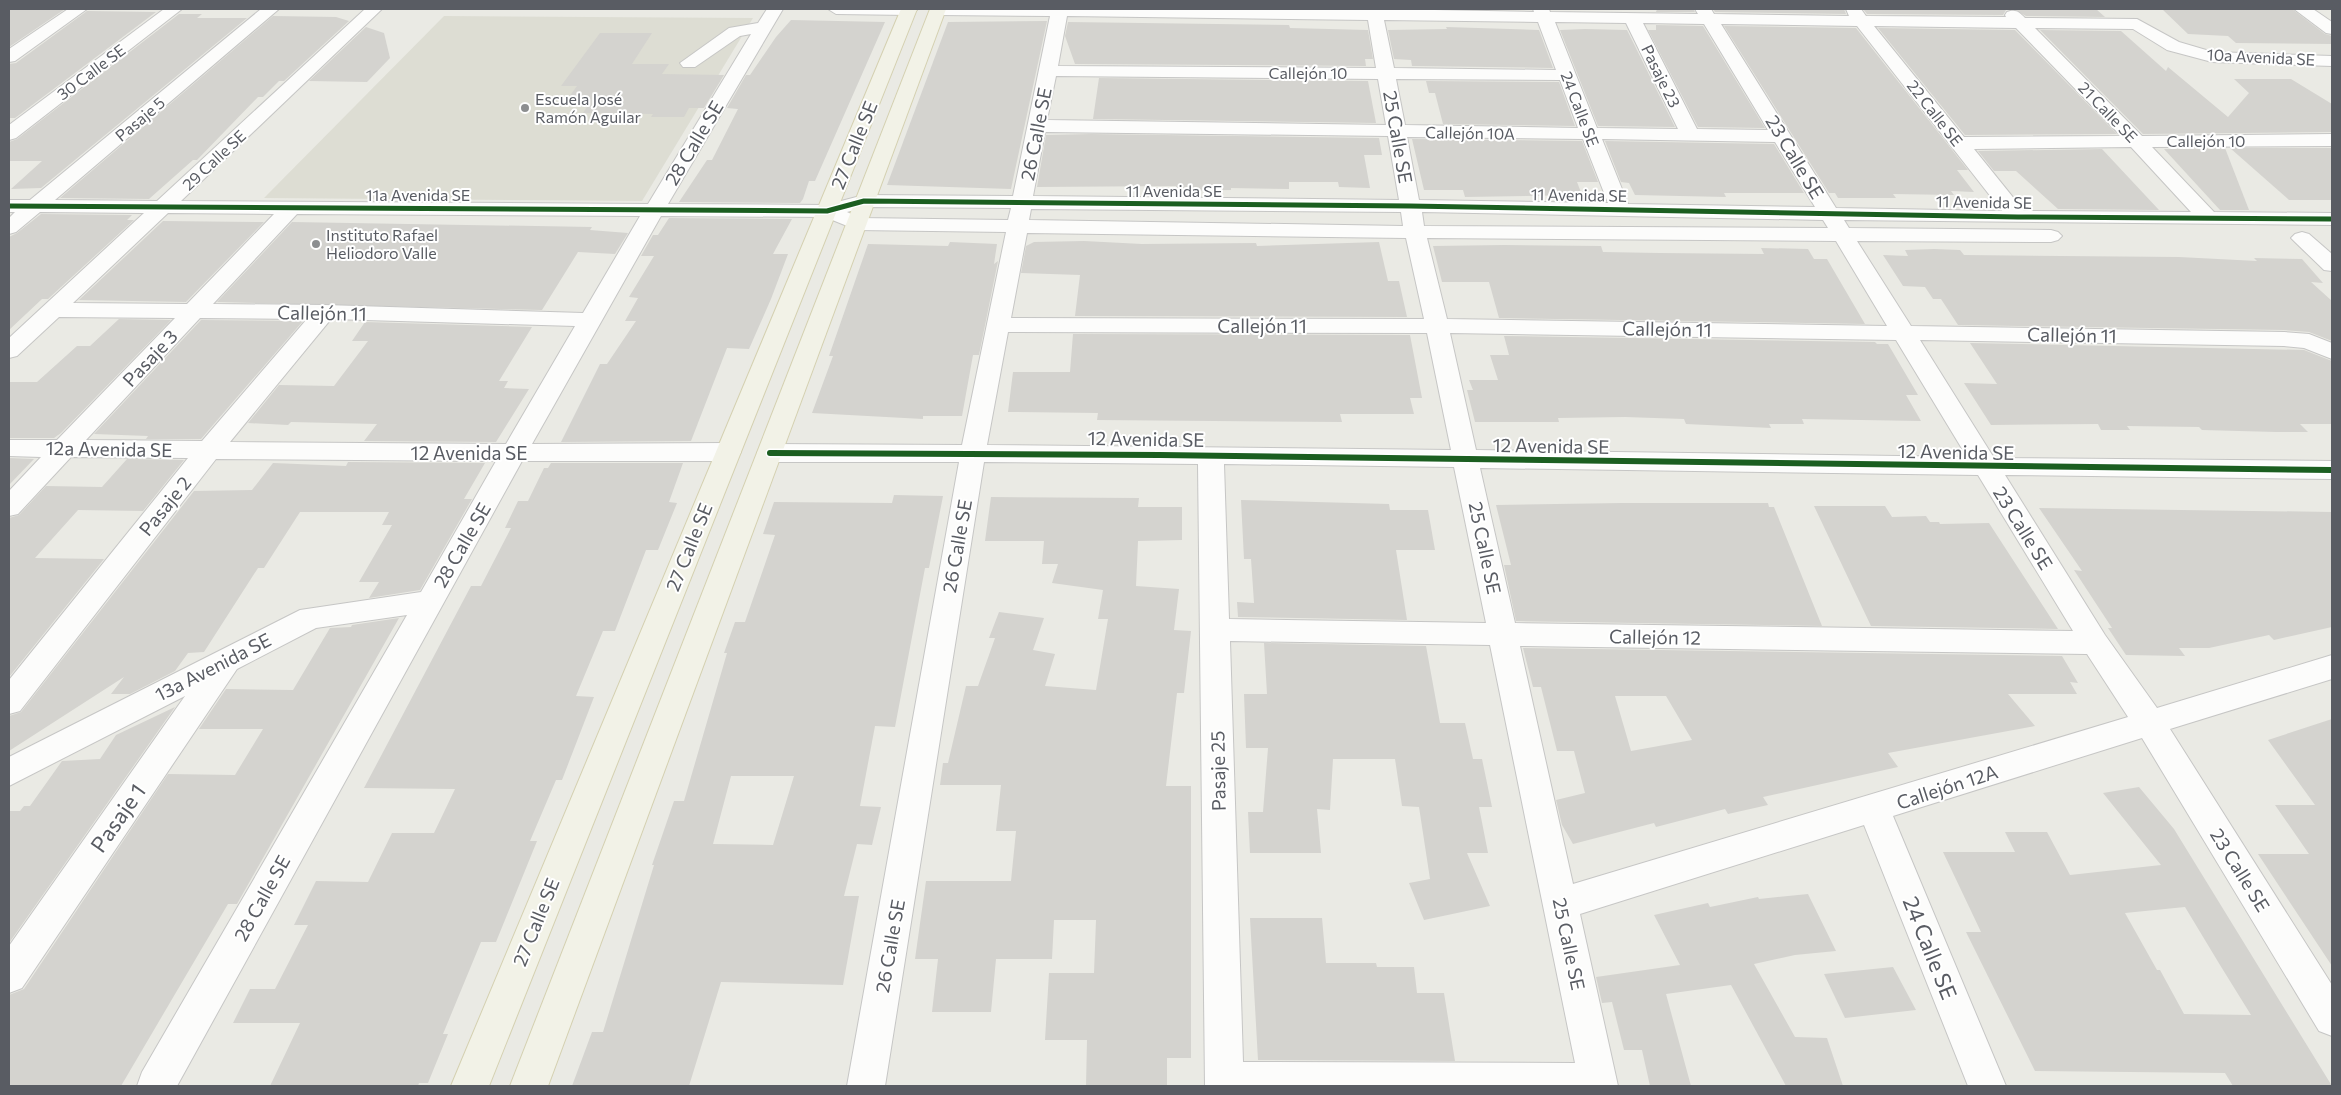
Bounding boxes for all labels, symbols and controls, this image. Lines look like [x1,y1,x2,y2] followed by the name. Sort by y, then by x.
[53,40,129,103] street label: 30 Calle SE
[1638,41,1685,110] street label: Pasaje 23
[2206,44,2316,69] street label: 10a Avenida SE
[1268,63,1348,82] street label: Callejón 10
[1557,68,1604,149] street label: 24 Calle SE
[1904,76,1967,150] street label: 22 Calle SE
[2075,77,2142,146] street label: 21 Calle SE
[1015,85,1056,182] street label: 26 Calle SE
[535,89,642,126] place label: Escuela José Ramón Aguilar
[1379,89,1418,185] street label: 25 Calle SE
[111,92,168,145] street label: Pasaje 5
[659,96,728,189] street label: 28 Calle SE
[825,97,882,192] street label: 27 Calle SE
[519,102,531,114] marker: Escuela José Ramón Aguilar
[1761,111,1829,203] street label: 23 Calle SE
[1425,122,1515,143] street label: Callejón 10A
[178,126,249,194] street label: 29 Calle SE
[2166,131,2246,150] street label: Callejón 10
[1126,181,1222,200] street label: 11 Avenida SE
[1531,184,1627,205] street label: 11 Avenida SE
[366,185,470,204] street label: 11a Avenida SE
[1936,191,2032,212] street label: 11 Avenida SE
[326,225,438,262] place label: Instituto Rafael Heliodoro Valle
[310,238,322,250] marker: Instituto Rafael Heliodoro Valle
[277,300,367,325] street label: Callejón 11
[1217,314,1307,337] street label: Callejón 11
[1622,316,1712,341] street label: Callejón 11
[2027,322,2117,347] street label: Callejón 11
[117,324,182,391] street label: Pasaje 3
[1087,426,1205,451] street label: 12 Avenida SE
[1492,433,1610,458] street label: 12 Avenida SE
[45,436,173,461] street label: 12a Avenida SE
[1897,439,2015,464] street label: 12 Avenida SE
[411,441,527,464] street label: 12 Avenida SE
[134,471,195,540] street label: Pasaje 2
[1989,482,2058,574] street label: 23 Calle SE
[937,497,976,594] street label: 26 Calle SE
[428,498,495,591] street label: 28 Calle SE
[660,499,717,594] street label: 27 Calle SE
[1464,500,1506,596] street label: 25 Calle SE
[1609,624,1701,649] street label: Callejón 12
[151,627,275,706] street label: 13a Avenida SE
[1205,731,1230,811] street label: Pasaje 25
[1893,759,2000,814] street label: Callejón 12A
[84,778,151,857] street label: Pasaje 1
[2206,824,2275,916] street label: 23 Calle SE
[229,851,294,945] street label: 28 Calle SE
[507,874,564,969] street label: 27 Calle SE
[1898,892,1963,1003] street label: 24 Calle SE
[1548,896,1590,992] street label: 25 Calle SE
[870,897,909,994] street label: 26 Calle SE

